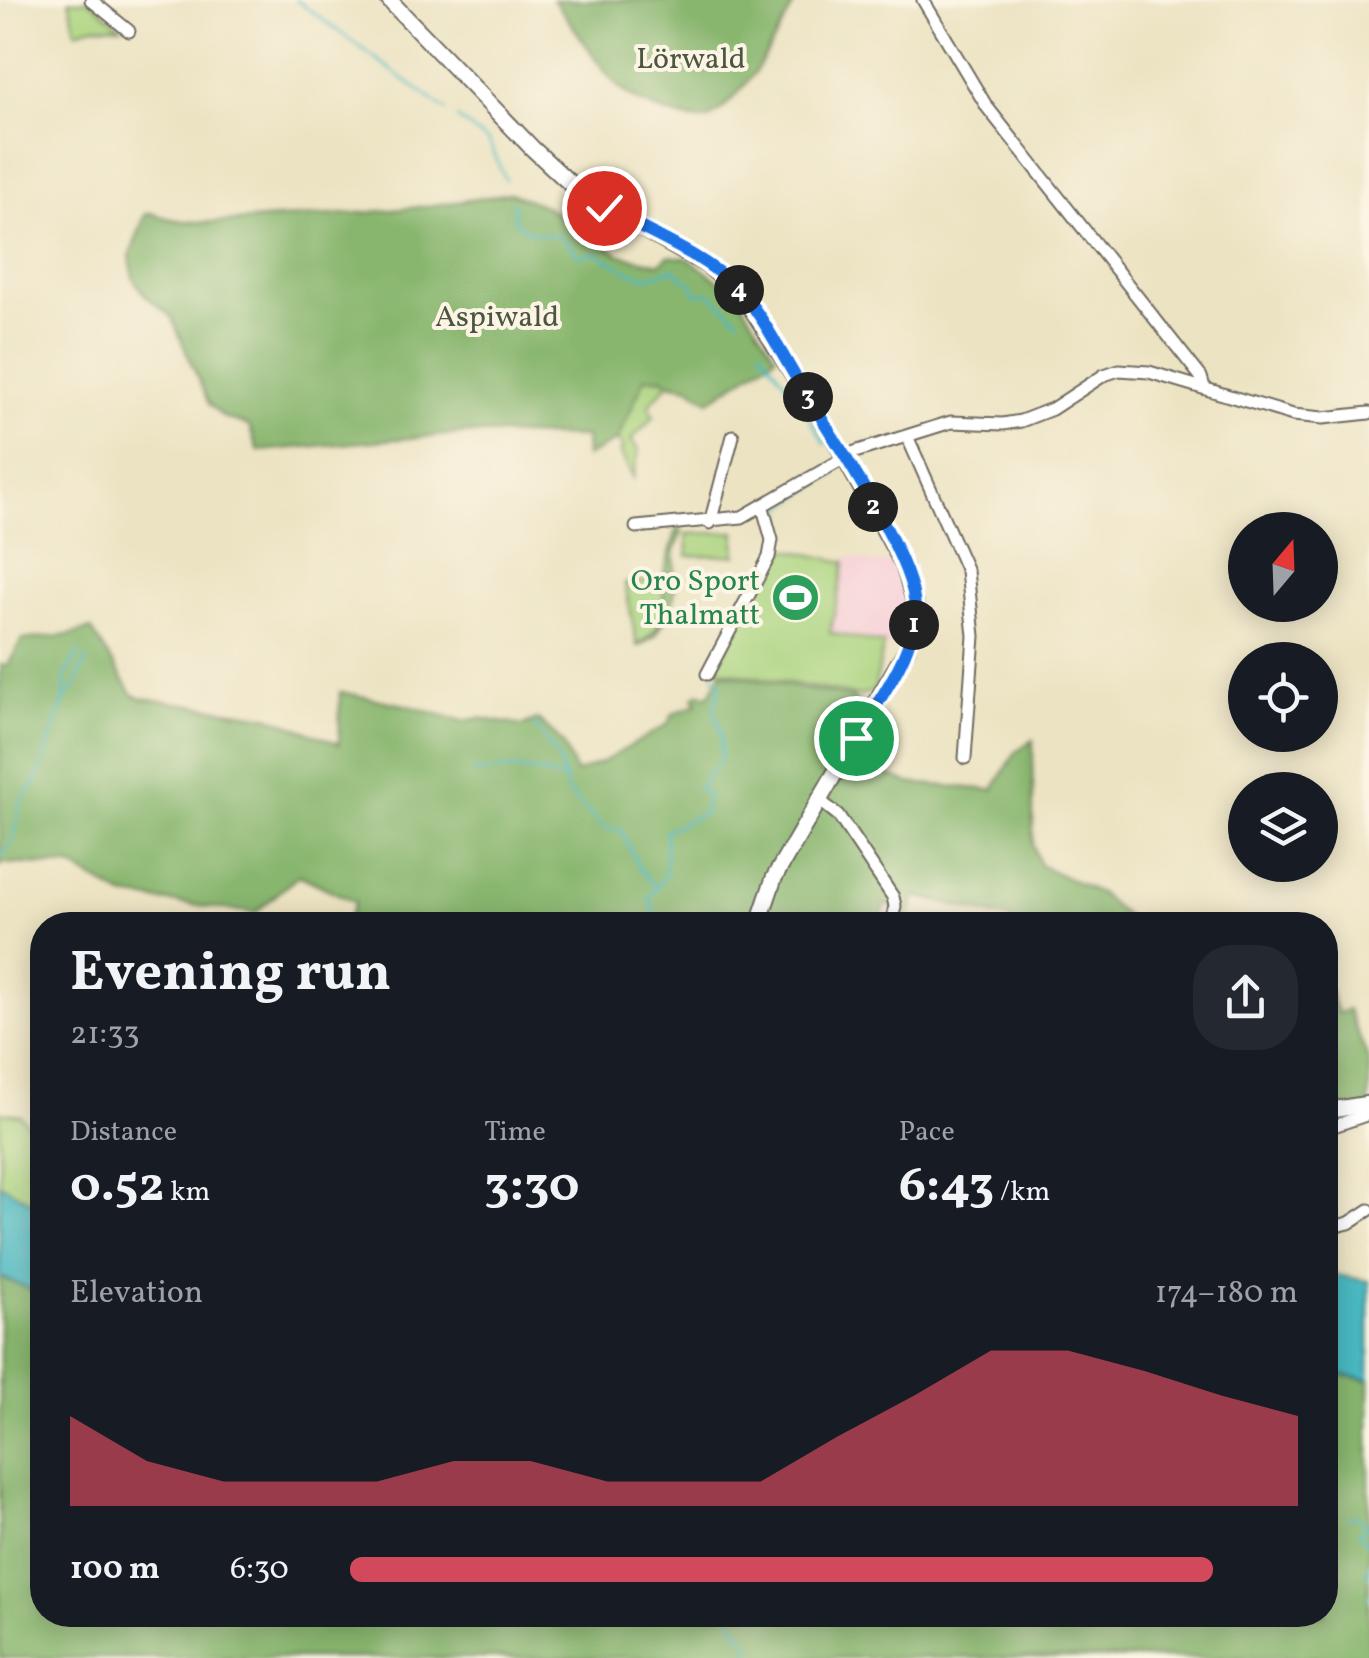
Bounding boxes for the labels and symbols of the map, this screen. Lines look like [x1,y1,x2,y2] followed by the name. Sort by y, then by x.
[636,39,746,81] park label: Lörwald
[562,166,647,251] pin
[714,265,764,315] pin: 4
[435,297,559,339] park label: Aspiwald
[783,372,833,422] pin: 3
[848,482,898,532] pin: 2
[1228,512,1338,622] north arrow
[631,561,760,637] place label: Oro Sport Thalmatt
[769,571,821,623] sports icon: Oro Sport Thalmatt
[889,600,939,650] pin: 1
[814,696,899,781] pin

